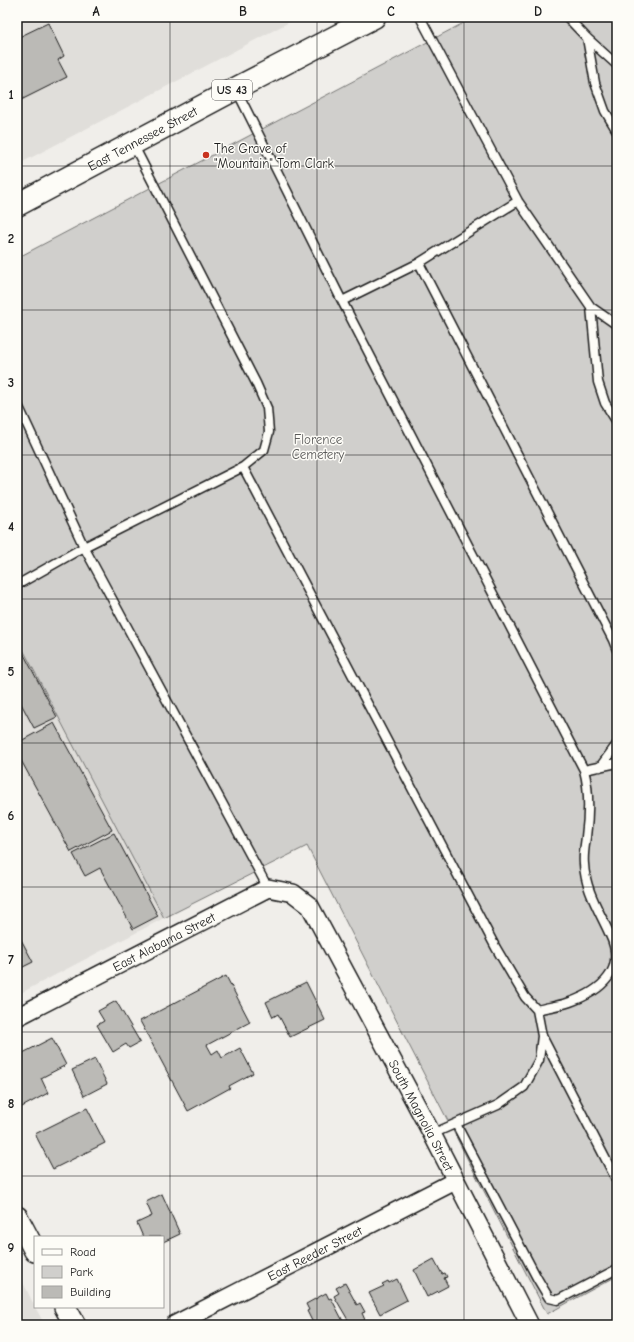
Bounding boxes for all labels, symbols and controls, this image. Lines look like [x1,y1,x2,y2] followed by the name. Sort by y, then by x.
[92,4,100,19] text: A
[239,4,247,19] text: B
[387,4,395,19] text: C
[534,4,542,19] text: D
[212,80,252,100] road number: US 43
[8,87,14,102] text: 1
[85,102,201,174] street label: East Tennessee Street
[214,141,335,171] place label: The Grave of "Mountain" Tom Clark
[201,150,211,160] marker: The Grave of "Mountain" Tom Clark
[8,231,14,246] text: 2
[8,375,14,390] text: 3
[292,432,344,462] park label: Florence Cemetery
[8,519,14,534] text: 4
[8,664,15,679] text: 5
[8,808,15,823] text: 6
[110,908,219,974] street label: East Alabama Street
[8,952,14,967] text: 7
[386,1057,458,1174] street label: South Magnolia Street
[8,1096,14,1111] text: 8
[265,1222,366,1283] street label: East Reeder Street
[34,1236,164,1308] legend
[8,1240,15,1255] text: 9
[70,1245,96,1259] text: Road
[70,1265,93,1279] text: Park
[70,1285,111,1299] text: Building

